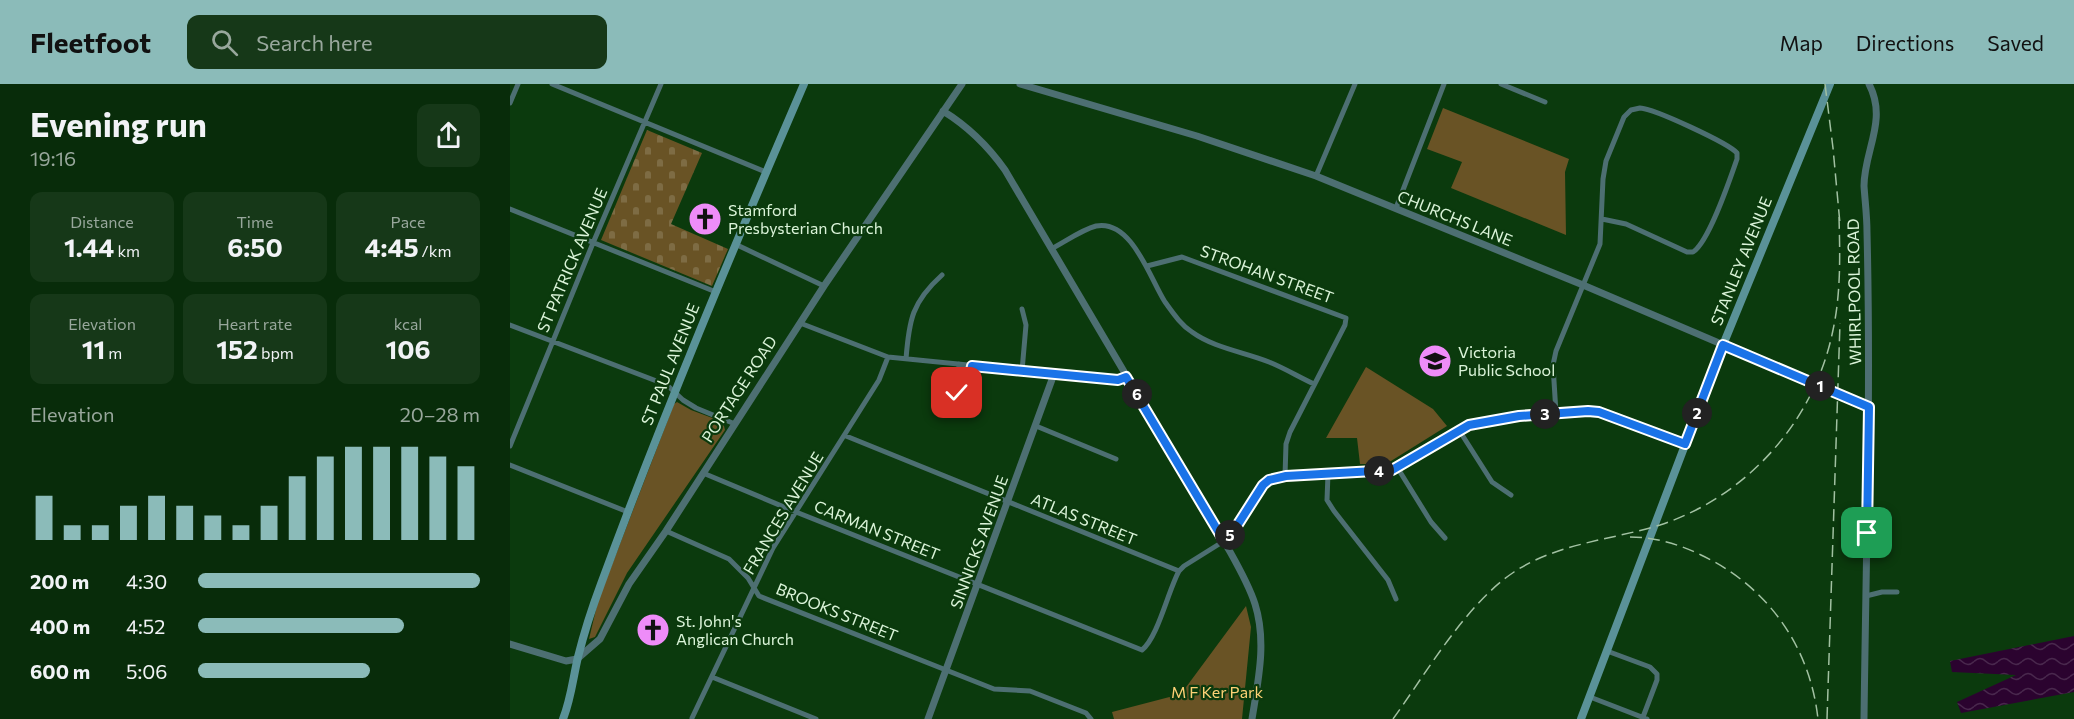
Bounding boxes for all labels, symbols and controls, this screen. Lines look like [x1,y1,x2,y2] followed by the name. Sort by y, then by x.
[187,15,607,69] search box
[30,25,151,59] text: Fleetfoot
[208,26,241,59] icon: search
[256,29,373,56] text: Search here
[1780,30,1823,55] text: Map
[1856,30,1954,55] text: Directions
[1987,30,2044,55] text: Saved
[30,103,207,144] text: Evening run
[417,104,480,167] button: share
[30,146,76,170] text: 19:16
[532,185,611,335] street label: ST PATRICK AVENUE
[1395,186,1515,249] street label: CHURCHS LANE
[1706,194,1775,328] street label: STANLEY AVENUE
[728,200,883,237] place label: Stamford Presbysterian Church
[687,201,723,237] church icon: Stamford Presbysterian Church
[70,212,134,231] text: Distance
[237,212,273,231] text: Time
[391,212,425,231] text: Pace
[1843,218,1864,366] street label: WHIRLPOOL ROAD
[64,231,114,262] text: 1.44
[227,231,283,262] text: 6:50
[365,231,419,262] text: 4:45
[114,241,140,260] text: km
[419,241,451,260] text: /km
[1198,241,1336,306] street label: STROHAN STREET
[636,300,703,428] street label: ST PAUL AVENUE
[68,314,136,333] text: Elevation
[218,314,292,333] text: Heart rate
[394,314,422,333] text: kcal
[697,332,780,446] street label: PORTAGE ROAD
[82,333,105,364] text: 11
[216,333,258,364] text: 152
[385,333,431,364] text: 106
[1458,342,1555,379] place label: Victoria Public School
[105,343,122,362] text: m
[258,343,294,362] text: bpm
[1417,343,1453,379] school or university icon: Victoria Public School
[931,367,982,418] pin
[1805,371,1835,401] pin: 1
[940,376,973,409] icon: check
[1816,376,1824,395] text: 1
[1122,379,1152,409] pin: 6
[1132,384,1142,403] text: 6
[1682,398,1712,428] pin: 2
[1530,399,1560,429] pin: 3
[30,402,115,426] text: Elevation
[400,402,480,426] text: 20–28 m
[1692,403,1702,422] text: 2
[1540,404,1550,423] text: 3
[739,448,827,577] street label: FRANCES AVENUE
[1364,456,1394,486] pin: 4
[1374,461,1384,480] text: 4
[946,473,1011,611] street label: SINNICKS AVENUE
[1029,489,1140,548] street label: ATLAS STREET
[812,496,943,563] street label: CARMAN STREET
[1841,507,1892,558] pin
[1850,516,1883,549] icon: arrive
[1215,520,1245,550] pin: 5
[1225,525,1235,544] text: 5
[30,569,89,593] text: 200 m
[126,569,167,593] text: 4:30
[774,578,901,645] street label: BROOKS STREET
[676,611,794,648] place label: St. John's Anglican Church
[635,612,671,648] church icon: St. John's Anglican Church
[30,614,90,638] text: 400 m
[126,614,165,638] text: 4:52
[30,659,90,683] text: 600 m
[126,659,167,683] text: 5:06
[1171,682,1263,701] park label: M F Ker Park

